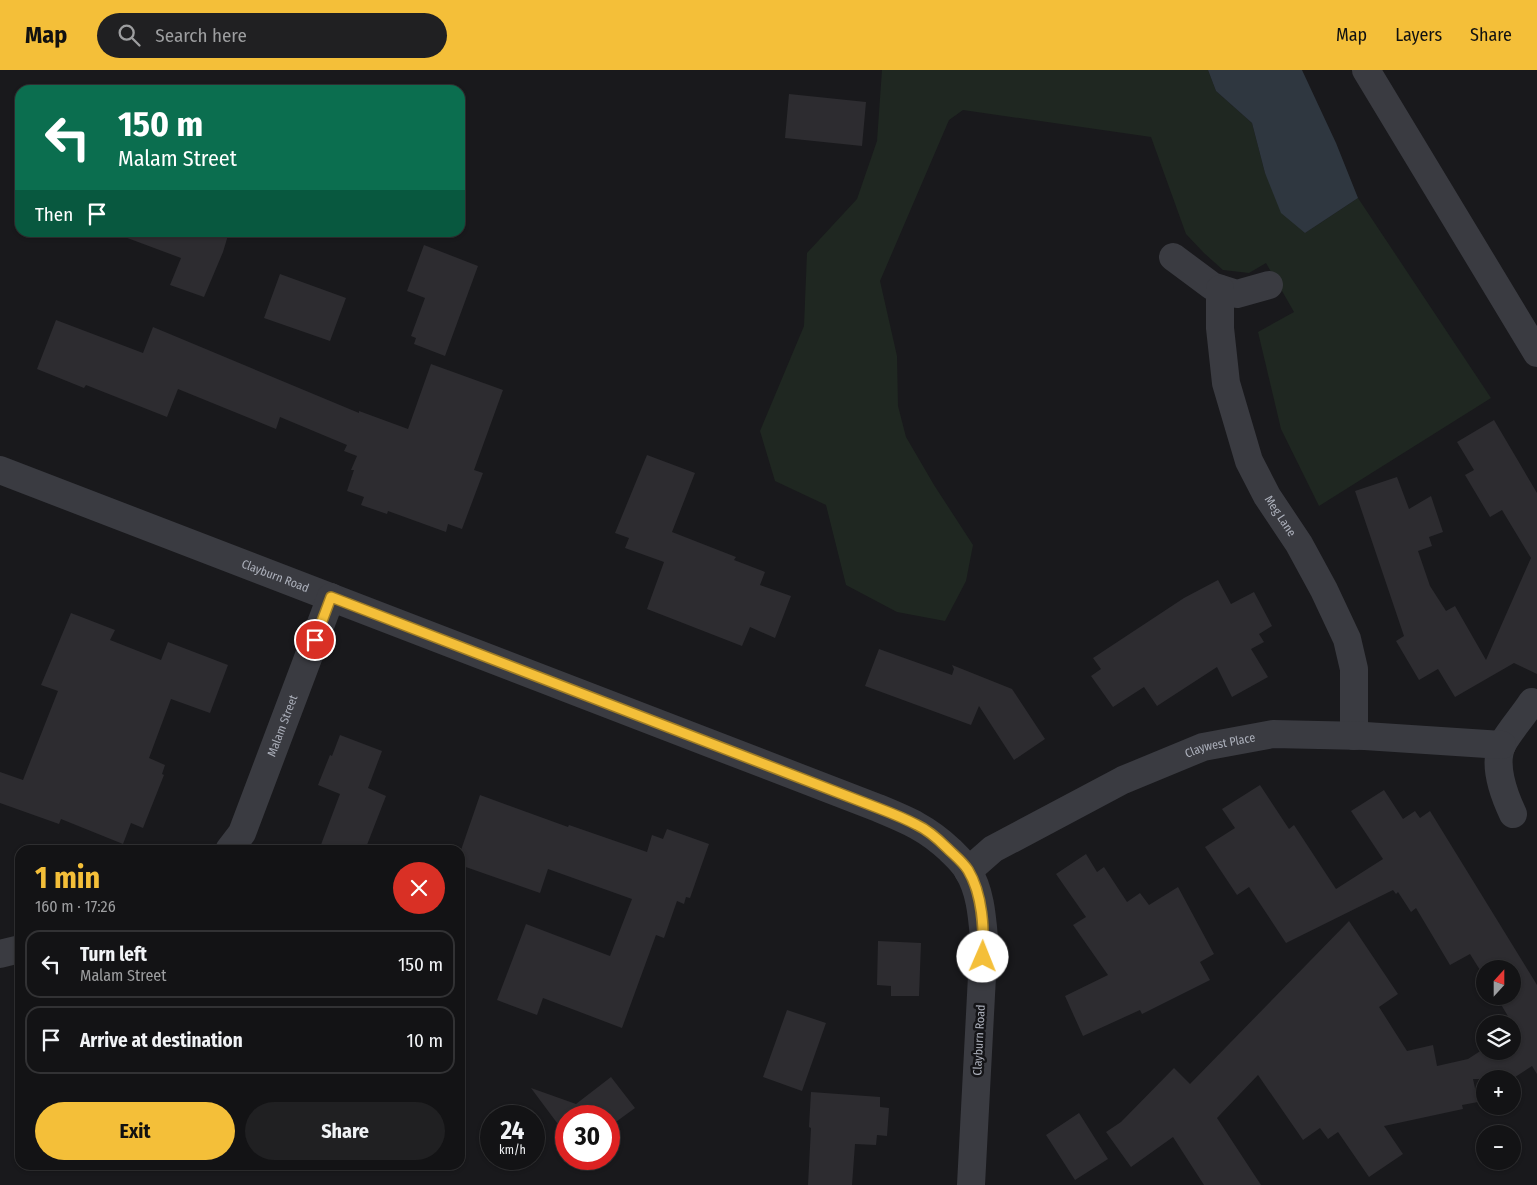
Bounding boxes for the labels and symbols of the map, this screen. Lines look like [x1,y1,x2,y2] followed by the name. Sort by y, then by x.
[1262,493,1299,539] street label: Meg Lane
[240,557,311,595] street label: Clayburn Road
[294,619,336,661] pin
[264,693,300,759] street label: Malam Street
[1183,730,1256,761] street label: Claywest Place
[956,930,1008,982] position arrow
[1476,960,1521,1005] north arrow
[970,1004,988,1076] street label: Clayburn Road
[555,1105,620,1170] speed limit sign: 30

